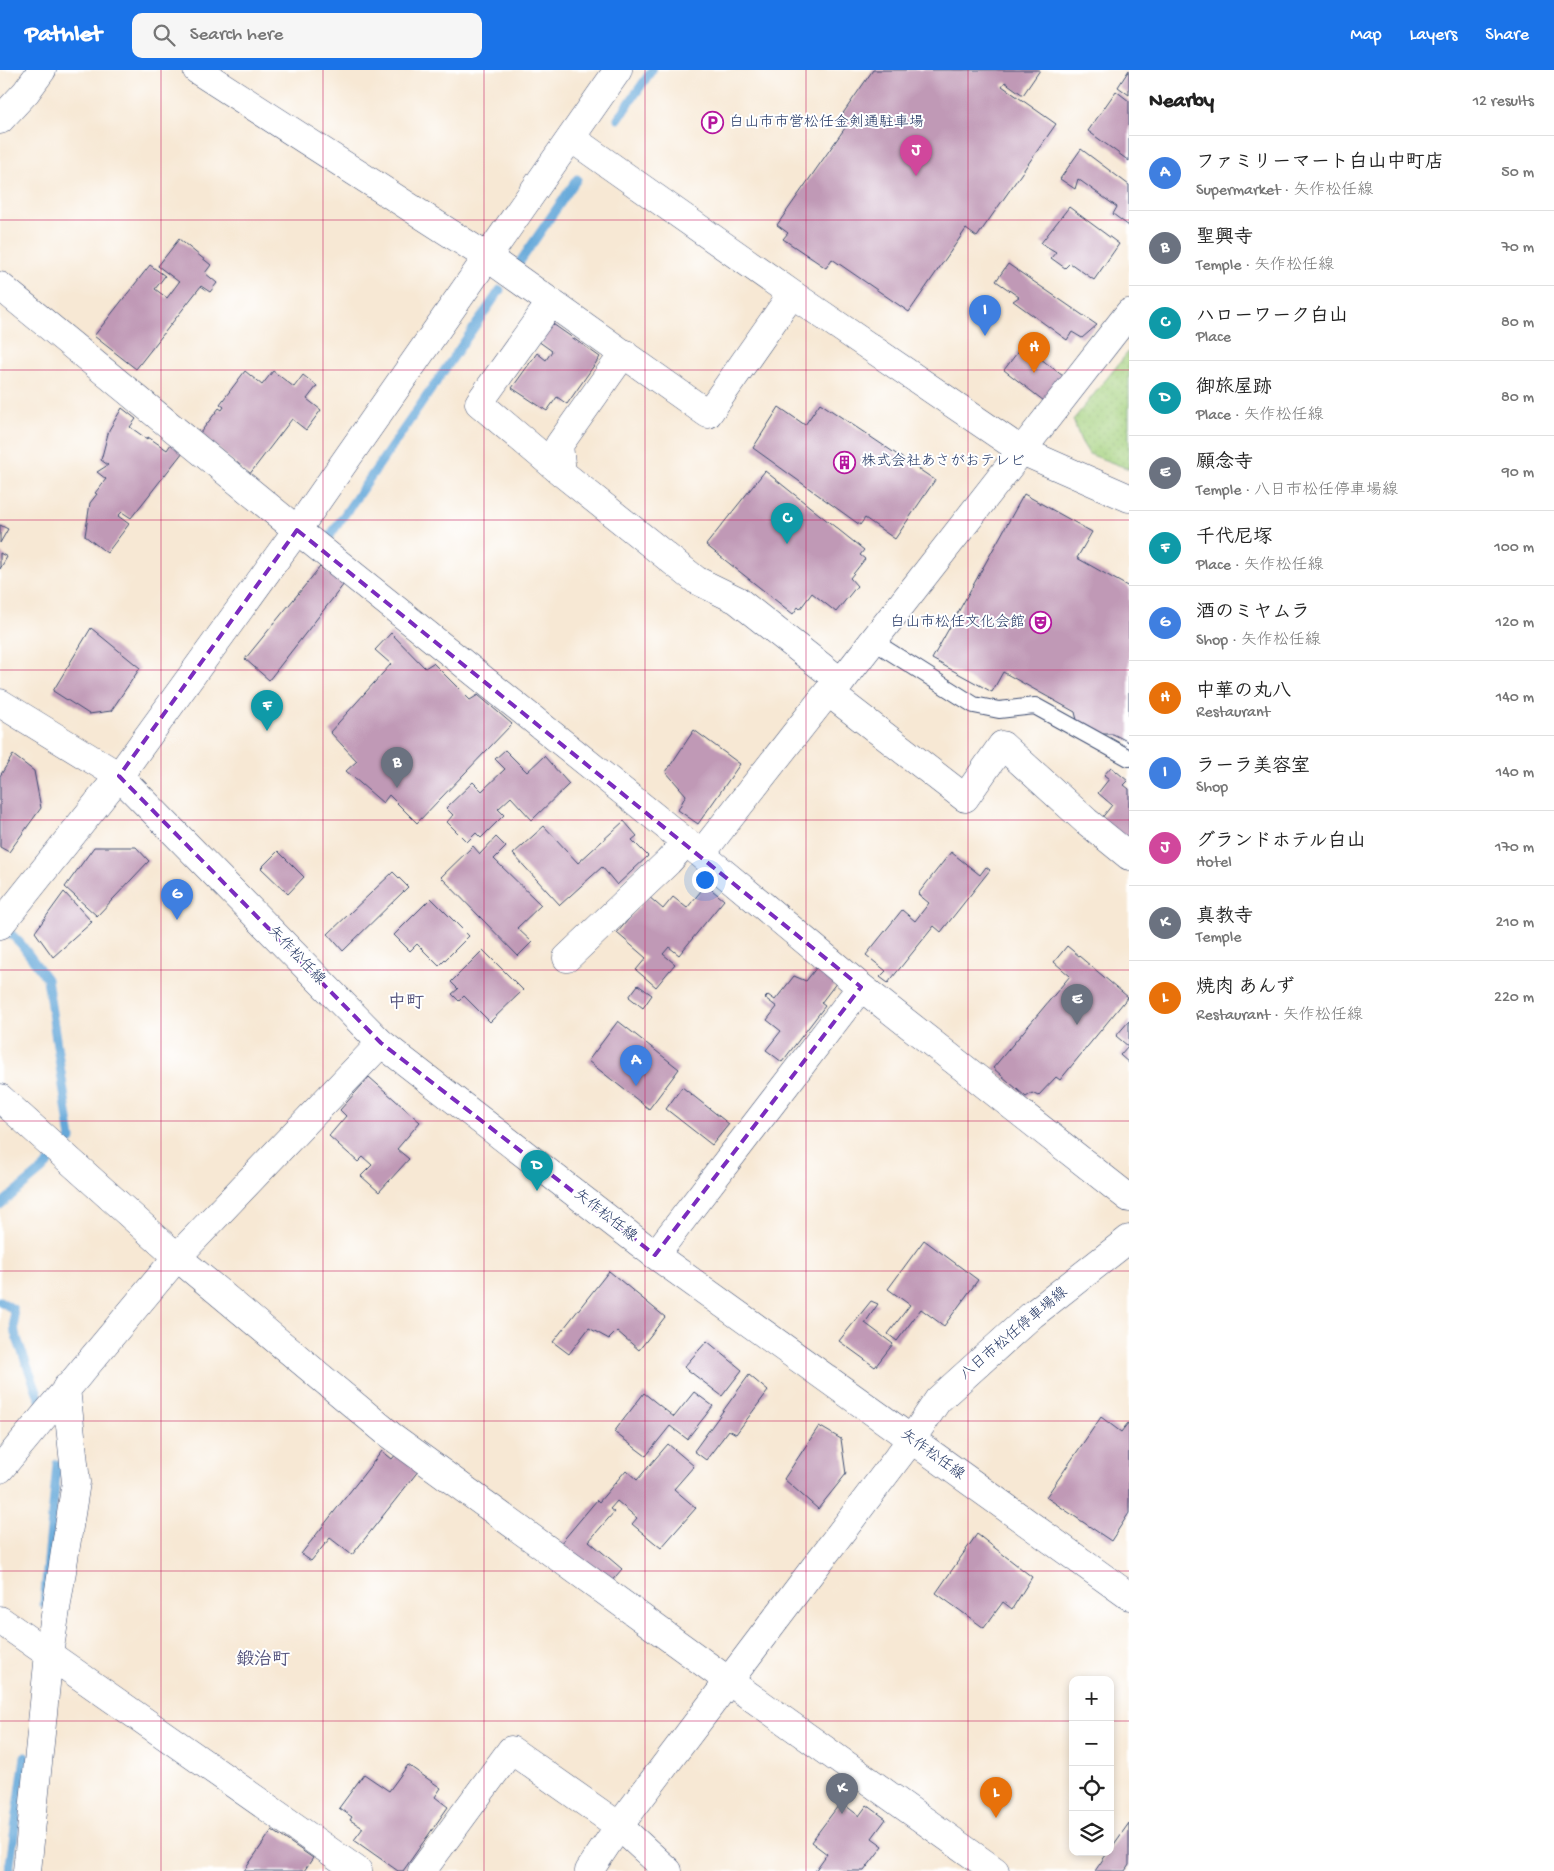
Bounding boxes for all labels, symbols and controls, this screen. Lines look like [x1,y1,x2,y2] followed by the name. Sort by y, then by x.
[132,13,482,58] search box
[25,21,102,50] text: Pathlet
[150,21,178,49] icon: search
[190,24,283,47] text: Search here
[1350,25,1382,46] text: Map
[1410,25,1457,46] text: Layers
[1485,25,1529,46] text: Share
[1149,90,1214,115] text: Nearby
[1473,93,1534,112] text: 12 results
[701,111,725,135] parking icon: 白山市市営松任金剣通駐車場
[729,113,924,132] place label: 白山市市営松任金剣通駐車場
[900,135,932,176] pin: J
[1196,152,1444,175] text: ファミリーマート白山中町店
[1160,164,1170,183] text: A
[1501,164,1534,183] text: 50 m
[1196,182,1373,201] text: Supermarket · 矢作松任線
[1196,227,1253,250] text: 聖興寺
[1161,239,1169,258] text: B
[1501,239,1534,258] text: 70 m
[1196,257,1334,276] text: Temple · 矢作松任線
[969,295,1001,336] pin: I
[1196,306,1348,329] text: ハローワーク白山
[1161,314,1169,333] text: C
[1501,314,1534,333] text: 80 m
[1196,329,1231,348] text: Place
[1018,332,1050,373] pin: H
[1196,377,1272,400] text: 御旅屋跡
[1160,389,1170,408] text: D
[1501,389,1534,408] text: 80 m
[1196,407,1324,426] text: Place · 矢作松任線
[833,450,857,474] building icon: 株式会社あさがおテレビ
[861,452,1025,471] place label: 株式会社あさがおテレビ
[1196,452,1253,475] text: 願念寺
[1160,464,1170,483] text: E
[1502,464,1534,483] text: 90 m
[1196,482,1398,501] text: Temple · 八日市松任停車場線
[771,503,803,544] pin: C
[1196,527,1272,550] text: 千代尼塚
[1161,539,1169,558] text: F
[1494,539,1534,558] text: 100 m
[1196,557,1324,576] text: Place · 矢作松任線
[1196,602,1310,625] text: 酒のミヤムラ
[1029,611,1053,635] theatre icon: 白山市松任文化会館
[890,613,1025,632] place label: 白山市松任文化会館
[1160,614,1170,633] text: G
[1495,614,1534,633] text: 120 m
[1196,632,1321,651] text: Shop · 矢作松任線
[1196,681,1291,704] text: 中華の丸八
[1160,689,1170,708] text: H
[1496,689,1534,708] text: 140 m
[251,690,283,731] pin: F
[1196,704,1270,723] text: Restaurant
[381,747,413,788] pin: B
[1196,756,1310,779] text: ラーラ美容室
[1163,764,1167,783] text: I
[1496,764,1534,783] text: 140 m
[1196,779,1228,798] text: Shop
[1196,831,1366,854] text: グランドホテル白山
[1161,839,1169,858] text: J
[1495,839,1534,858] text: 170 m
[1196,854,1232,873] text: Hotel
[692,867,718,893] your location
[161,879,193,920] pin: G
[1196,906,1253,929] text: 真教寺
[1161,914,1169,933] text: K
[1495,914,1534,933] text: 210 m
[263,922,329,989] street label: 矢作松任線
[1196,929,1241,948] text: Temple
[1196,977,1295,1000] text: 焼肉 あんず
[1061,984,1093,1025] pin: E
[1162,989,1168,1008] text: L
[1494,989,1534,1008] text: 220 m
[388,992,424,1014] district label: 中町
[1196,1007,1363,1026] text: Restaurant · 矢作松任線
[620,1045,652,1086] pin: A
[521,1150,553,1191] pin: D
[570,1185,641,1246] street label: 矢作松任線
[956,1283,1071,1384] street label: 八日市松任停車場線
[896,1425,968,1484] street label: 矢作松任線
[236,1649,290,1671] district label: 鍛治町
[1069,1676,1114,1856] map controls
[1069,1676,1114,1721] button: +
[1069,1721,1114,1766] button: −
[1069,1766,1114,1811] button: locate
[826,1773,858,1814] pin: K
[980,1777,1012,1818] pin: L
[1069,1811,1114,1856] button: layers

